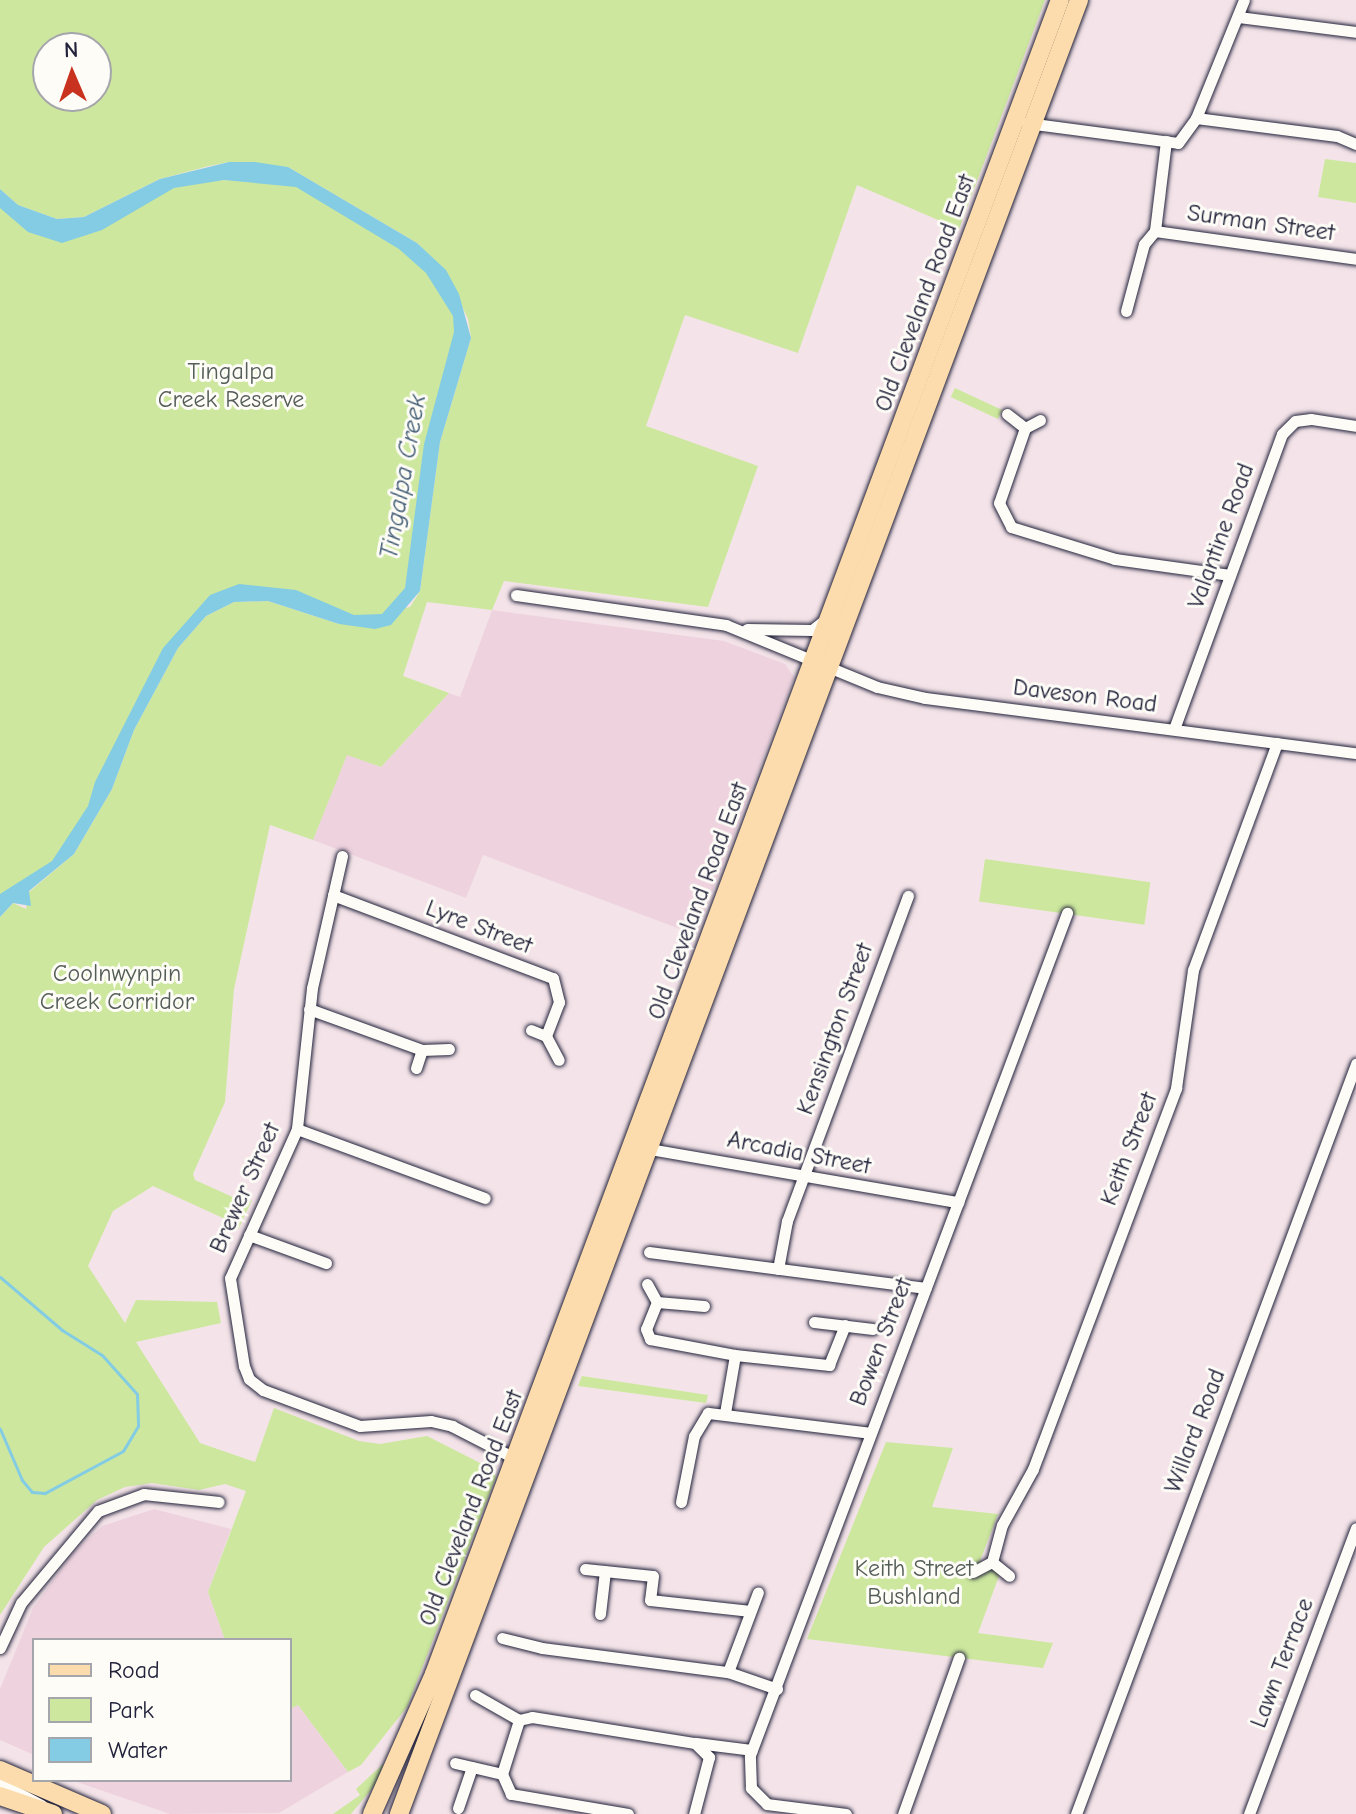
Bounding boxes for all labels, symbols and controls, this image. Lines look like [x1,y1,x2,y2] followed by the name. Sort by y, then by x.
[32,32,112,112] north arrow
[64,37,79,63] text: N
[869,171,981,415] street label: Old Cleveland Road East
[1185,198,1337,248] street label: Surman Street
[158,358,304,414] park label: Tingalpa Creek Reserve
[374,392,434,562] water label: Tingalpa Creek
[1181,460,1261,612] street label: Valantine Road
[1011,673,1159,719] street label: Daveson Road
[642,779,754,1023] street label: Old Cleveland Road East
[422,893,536,961] street label: Lyre Street
[791,939,879,1119] street label: Kensington Street
[40,960,194,1016] park label: Coolnwynpin Creek Corridor
[1094,1088,1164,1210] street label: Keith Street
[203,1118,287,1258] street label: Brewer Street
[725,1125,873,1181] street label: Arcadia Street
[843,1274,919,1410] street label: Bowen Street
[1158,1365,1232,1497] street label: Willard Road
[413,1386,529,1630] street label: Old Cleveland Road East
[855,1555,973,1611] park label: Keith Street Bushland
[1244,1594,1320,1732] street label: Lawn Terrace
[32,1638,292,1782] legend
[108,1656,160,1684] text: Road
[108,1696,154,1724] text: Park
[108,1736,167,1764] text: Water

